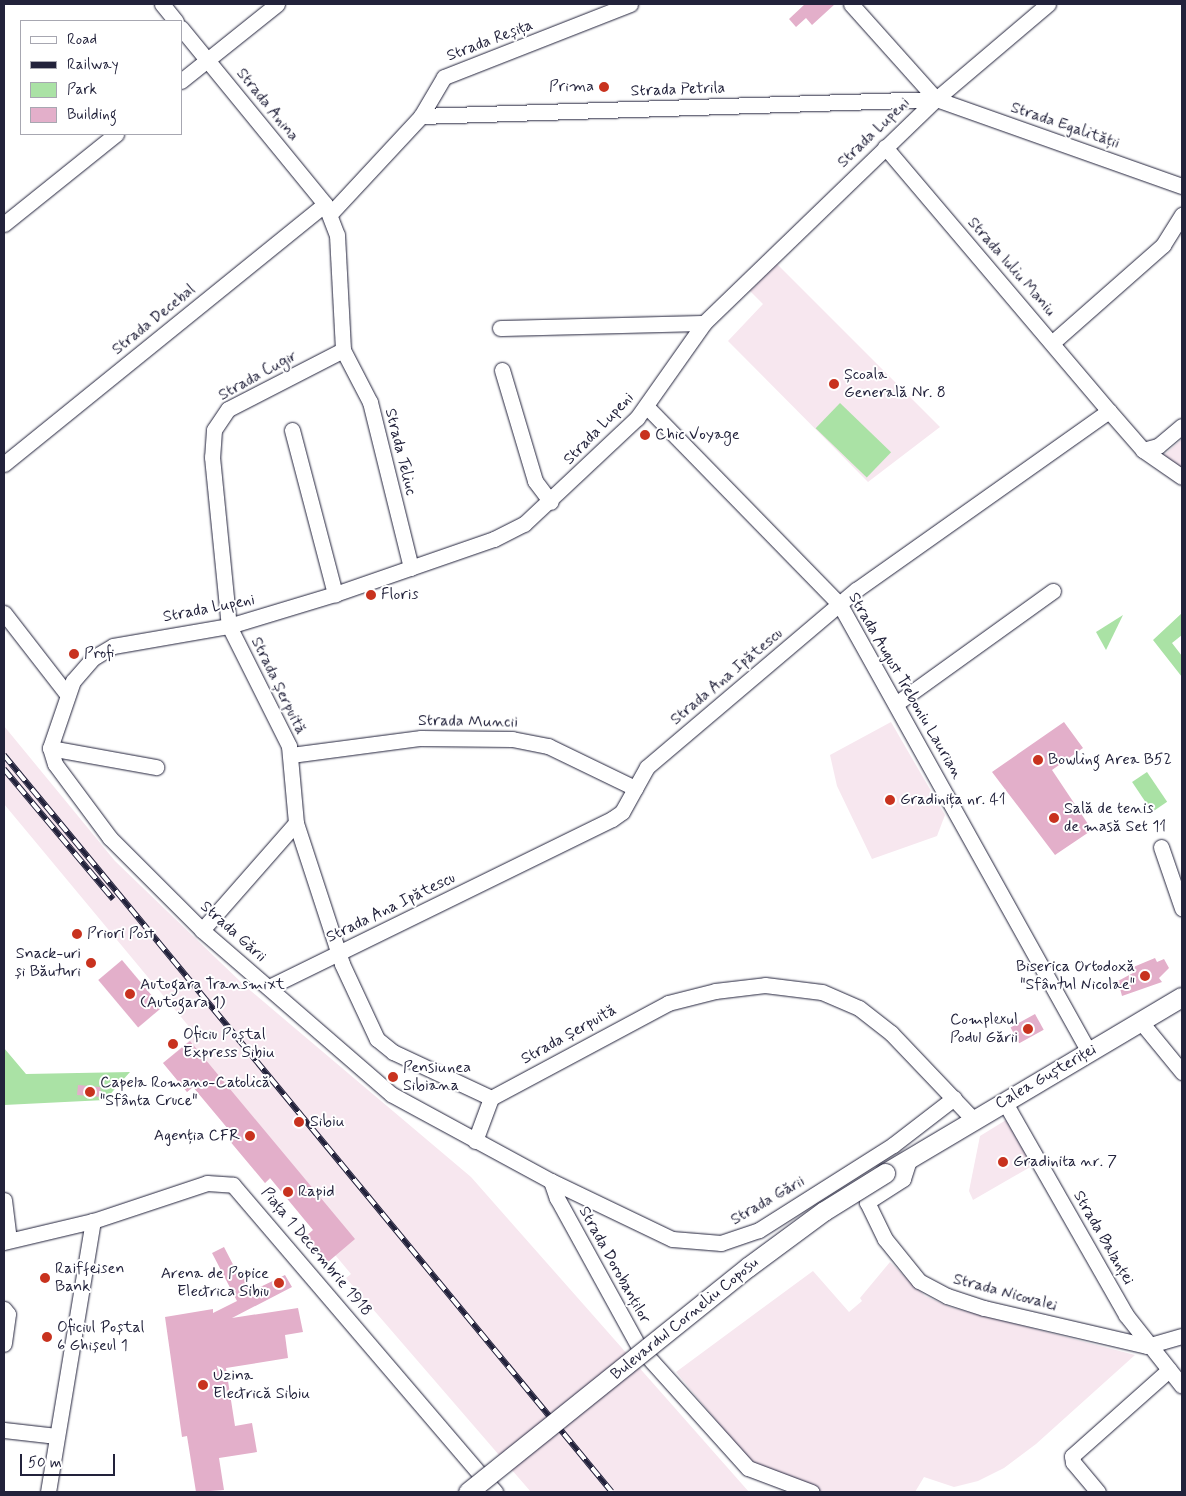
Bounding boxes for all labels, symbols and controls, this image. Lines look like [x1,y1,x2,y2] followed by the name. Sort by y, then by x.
[444,16,536,66] street label: Strada Reșița
[20,20,182,135] legend
[67,30,97,50] text: Road
[67,55,119,75] text: Railway
[231,64,303,146] street label: Strada Anina
[549,77,594,97] place label: Prima
[629,79,727,101] street label: Strada Petrila
[67,80,97,100] text: Park
[598,81,610,93] marker: Prima
[832,92,916,174] street label: Strada Lupeni
[1008,98,1122,154] street label: Strada Egalității
[67,105,117,125] text: Building
[962,212,1060,322] street label: Strada Iuliu Maniu
[107,280,201,360] street label: Strada Decebal
[215,346,301,406] street label: Strada Cugir
[844,365,946,403] place label: Școala Generală Nr. 8
[828,378,840,390] marker: Școala Generală Nr. 8
[558,387,640,471] street label: Strada Lupeni
[380,407,420,497] street label: Strada Teliuc
[655,425,737,445] place label: Chic Voyage
[639,429,651,441] marker: Chic Voyage
[381,585,418,605] place label: Floris
[365,589,377,601] marker: Floris
[844,589,966,783] street label: Strada August Treboniu Laurian
[160,590,258,628] street label: Strada Lupeni
[667,625,787,729] street label: Strada Ana Ipătescu
[246,634,310,738] street label: Strada Șerpuită
[84,644,114,664] place label: Profi
[68,648,80,660] marker: Profi
[421,712,515,732] street label: Strada Muncii
[1048,750,1171,770] place label: Bowling Area B52
[1032,754,1044,766] marker: Bowling Area B52
[900,790,1006,810] place label: Gradinița nr. 41
[884,794,896,806] marker: Gradinița nr. 41
[1064,799,1165,837] place label: Sală de tenis de masă Set 11
[1048,812,1060,824] marker: Sală de tenis de masă Set 11
[324,869,458,947] street label: Strada Ana Ipătescu
[196,897,270,967] street label: Strada Gării
[87,924,154,944] place label: Priori Post
[71,928,83,940] marker: Priori Post
[15,944,81,982] place label: Snack-uri și Băuturi
[85,957,97,969] marker: Snack-uri și Băuturi
[1016,957,1135,995] place label: Biserica Ortodoxă "Sfântul Nicolae"
[1139,970,1151,982] marker: Biserica Ortodoxă "Sfântul Nicolae"
[140,975,284,1013] place label: Autogara Transmixt (Autogara 1)
[124,988,136,1000] marker: Autogara Transmixt (Autogara 1)
[518,1001,620,1069] street label: Strada Șerpuită
[950,1010,1018,1048] place label: Complexul Podul Gării
[1022,1023,1034,1035] marker: Complexul Podul Gării
[183,1025,276,1063] place label: Oficiu Poștal Express Sibiu
[167,1038,179,1050] marker: Oficiu Poștal Express Sibiu
[992,1040,1100,1114] street label: Calea Gușteriței
[403,1058,471,1096] place label: Pensiunea Sibiana
[387,1071,399,1083] marker: Pensiunea Sibiana
[100,1073,270,1111] place label: Capela Romano-Catolică "Sfânta Cruce"
[84,1086,96,1098] marker: Capela Romano-Catolică "Sfânta Cruce"
[310,1112,344,1132] place label: Sibiu
[292,1115,306,1129] marker: Sibiu
[154,1126,240,1146] place label: Agenția CFR
[244,1130,256,1142] marker: Agenția CFR
[1013,1152,1112,1172] place label: Gradinita nr. 7
[997,1156,1009,1168] marker: Gradinita nr. 7
[728,1172,808,1230] street label: Strada Gării
[298,1182,335,1202] place label: Rapid
[257,1184,375,1320] street label: Piața 1 Decembrie 1918
[282,1186,294,1198] marker: Rapid
[1067,1186,1139,1290] street label: Strada Balanței
[574,1203,654,1327] street label: Strada Dorobanților
[607,1253,763,1385] street label: Bulevardul Corneliu Coposu
[55,1259,124,1297] place label: Raiffeisen Bank
[164,1264,269,1302] place label: Arena de Popice Electrica Sibiu
[951,1270,1059,1316] street label: Strada Nicovalei
[39,1272,51,1284] marker: Raiffeisen Bank
[273,1277,285,1289] marker: Arena de Popice Electrica Sibiu
[57,1318,142,1356] place label: Oficiul Poștal 6 Ghișeul 1
[41,1331,53,1343] marker: Oficiul Poștal 6 Ghișeul 1
[213,1366,310,1404] place label: Uzina Electrică Sibiu
[197,1379,209,1391] marker: Uzina Electrică Sibiu
[22,1444,118,1476] scale bar
[28,1453,62,1473] text: 50 m

